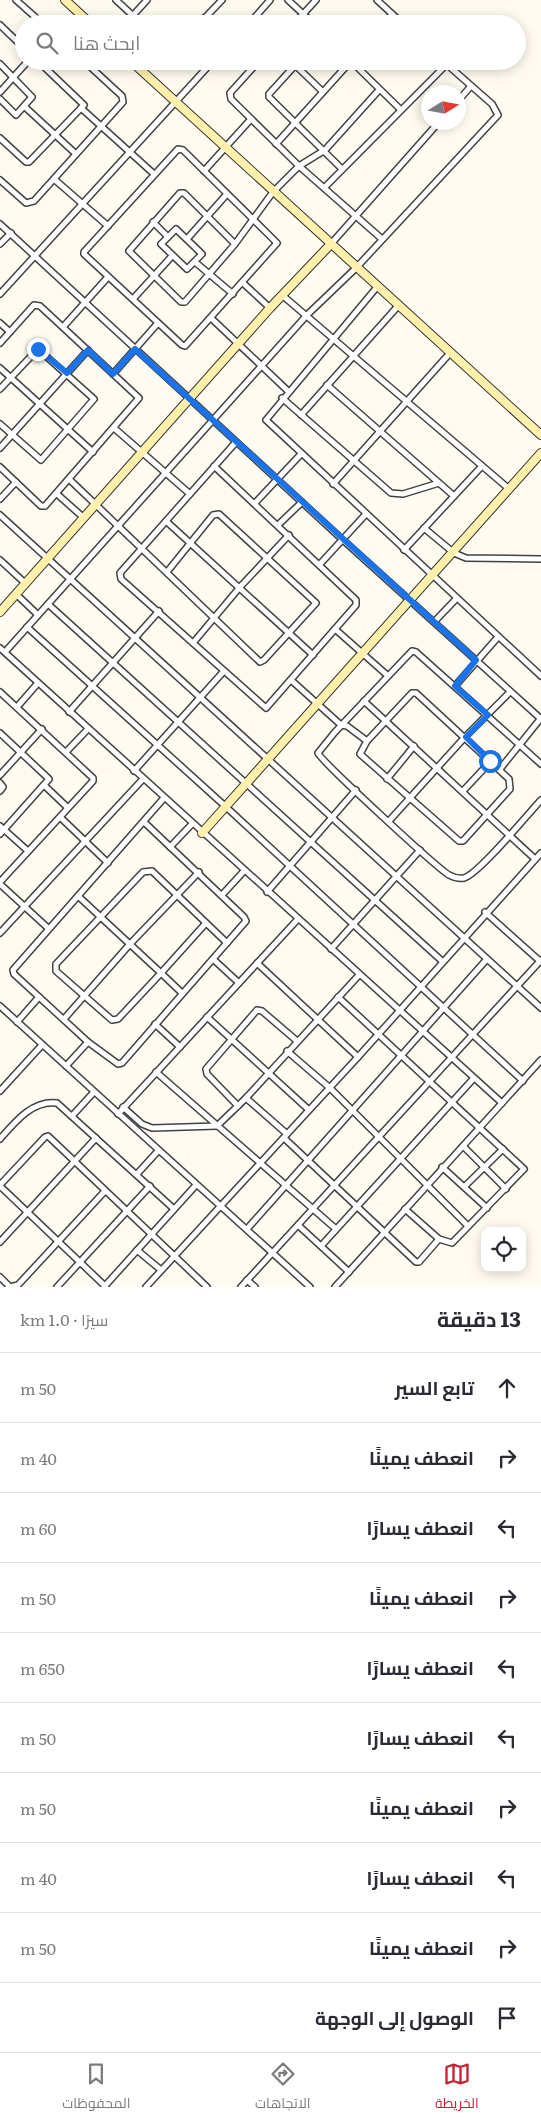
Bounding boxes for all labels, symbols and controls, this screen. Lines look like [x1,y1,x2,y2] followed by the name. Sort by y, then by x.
[15,15,526,70] search box
[73,28,140,56] text: ابحث هنا
[33,29,61,57] icon: search
[421,85,466,130] north arrow
[27,338,50,361] route end
[479,750,502,773] route start
[481,1227,526,1272] map controls
[481,1227,526,1272] button: locate
[437,1302,521,1333] text: 13 دقيقة
[20,1307,108,1331] text: سيرًا · 1.0 km
[395,1373,474,1401] text: تابع السير
[493,1374,521,1402] icon: ahead
[20,1376,56,1400] text: 50 m
[369,1443,474,1471] text: انعطف يمينًا
[493,1444,521,1472] icon: right
[20,1446,57,1470] text: 40 m
[367,1513,474,1541] text: انعطف يسارًا
[493,1514,521,1542] icon: left
[20,1516,57,1540] text: 60 m
[369,1583,474,1611] text: انعطف يمينًا
[493,1584,521,1612] icon: right
[20,1586,56,1610] text: 50 m
[367,1653,474,1681] text: انعطف يسارًا
[493,1654,521,1682] icon: left
[20,1656,65,1680] text: 650 m
[367,1723,474,1751] text: انعطف يسارًا
[493,1724,521,1752] icon: left
[20,1726,56,1750] text: 50 m
[369,1793,474,1821] text: انعطف يمينًا
[493,1794,521,1822] icon: right
[20,1796,56,1820] text: 50 m
[367,1863,474,1891] text: انعطف يسارًا
[493,1864,521,1892] icon: left
[20,1866,57,1890] text: 40 m
[369,1933,474,1961] text: انعطف يمينًا
[493,1934,521,1962] icon: right
[20,1936,56,1960] text: 50 m
[315,2003,474,2031] text: الوصول إلى الوجهة
[493,2004,521,2032] icon: arrive
[62,2060,130,2116] tab: المحفوظات
[255,2060,310,2116] tab: الاتجاهات
[435,2060,479,2116] tab: الخريطة

